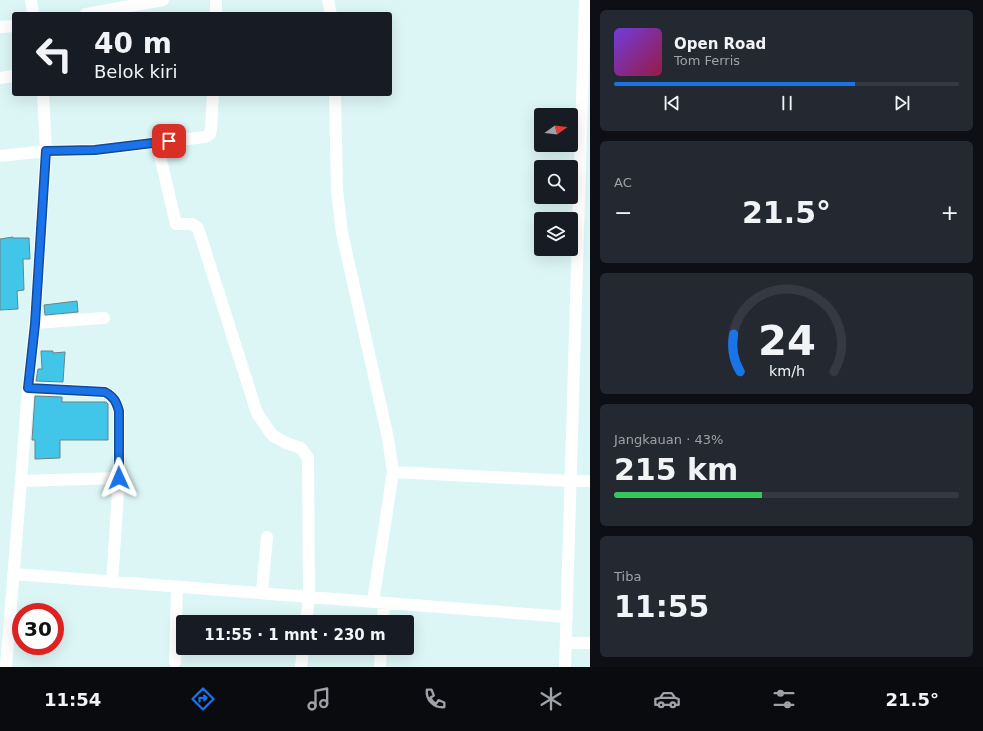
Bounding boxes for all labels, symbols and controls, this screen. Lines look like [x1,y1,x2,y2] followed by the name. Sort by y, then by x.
[94,27,172,60] text: 40 m
[28,28,80,80] icon: left
[674,35,766,53] text: Open Road
[674,53,740,68] text: Tom Ferris
[94,61,177,82] text: Belok kiri
[661,92,683,114] icon: previous
[776,92,798,114] icon: pause
[891,92,913,114] icon: next
[534,108,578,152] north arrow
[534,108,578,256] map controls
[152,124,186,158] pin
[158,130,180,152] icon: arrive
[534,160,578,204] button: search
[614,175,632,190] text: AC
[742,195,831,230] text: 21.5°
[614,200,632,225] text: −
[941,200,959,225] text: +
[534,212,578,256] button: layers
[758,315,815,364] text: 24
[768,362,805,378] text: km/h
[614,432,723,447] text: Jangkauan · 43%
[614,452,738,487] text: 215 km
[98,457,140,499] position arrow
[614,569,641,584] text: Tiba
[614,589,710,624] text: 11:55
[12,603,64,655] speed limit sign: 30
[204,626,386,644] text: 11:55 · 1 mnt · 230 m
[189,685,217,713] icon: directions
[305,685,333,713] icon: music
[421,685,449,713] icon: phone
[537,685,565,713] icon: climate
[653,685,681,713] icon: car
[770,685,798,713] icon: filters
[44,689,101,710] text: 11:54
[886,689,939,710] text: 21.5°

